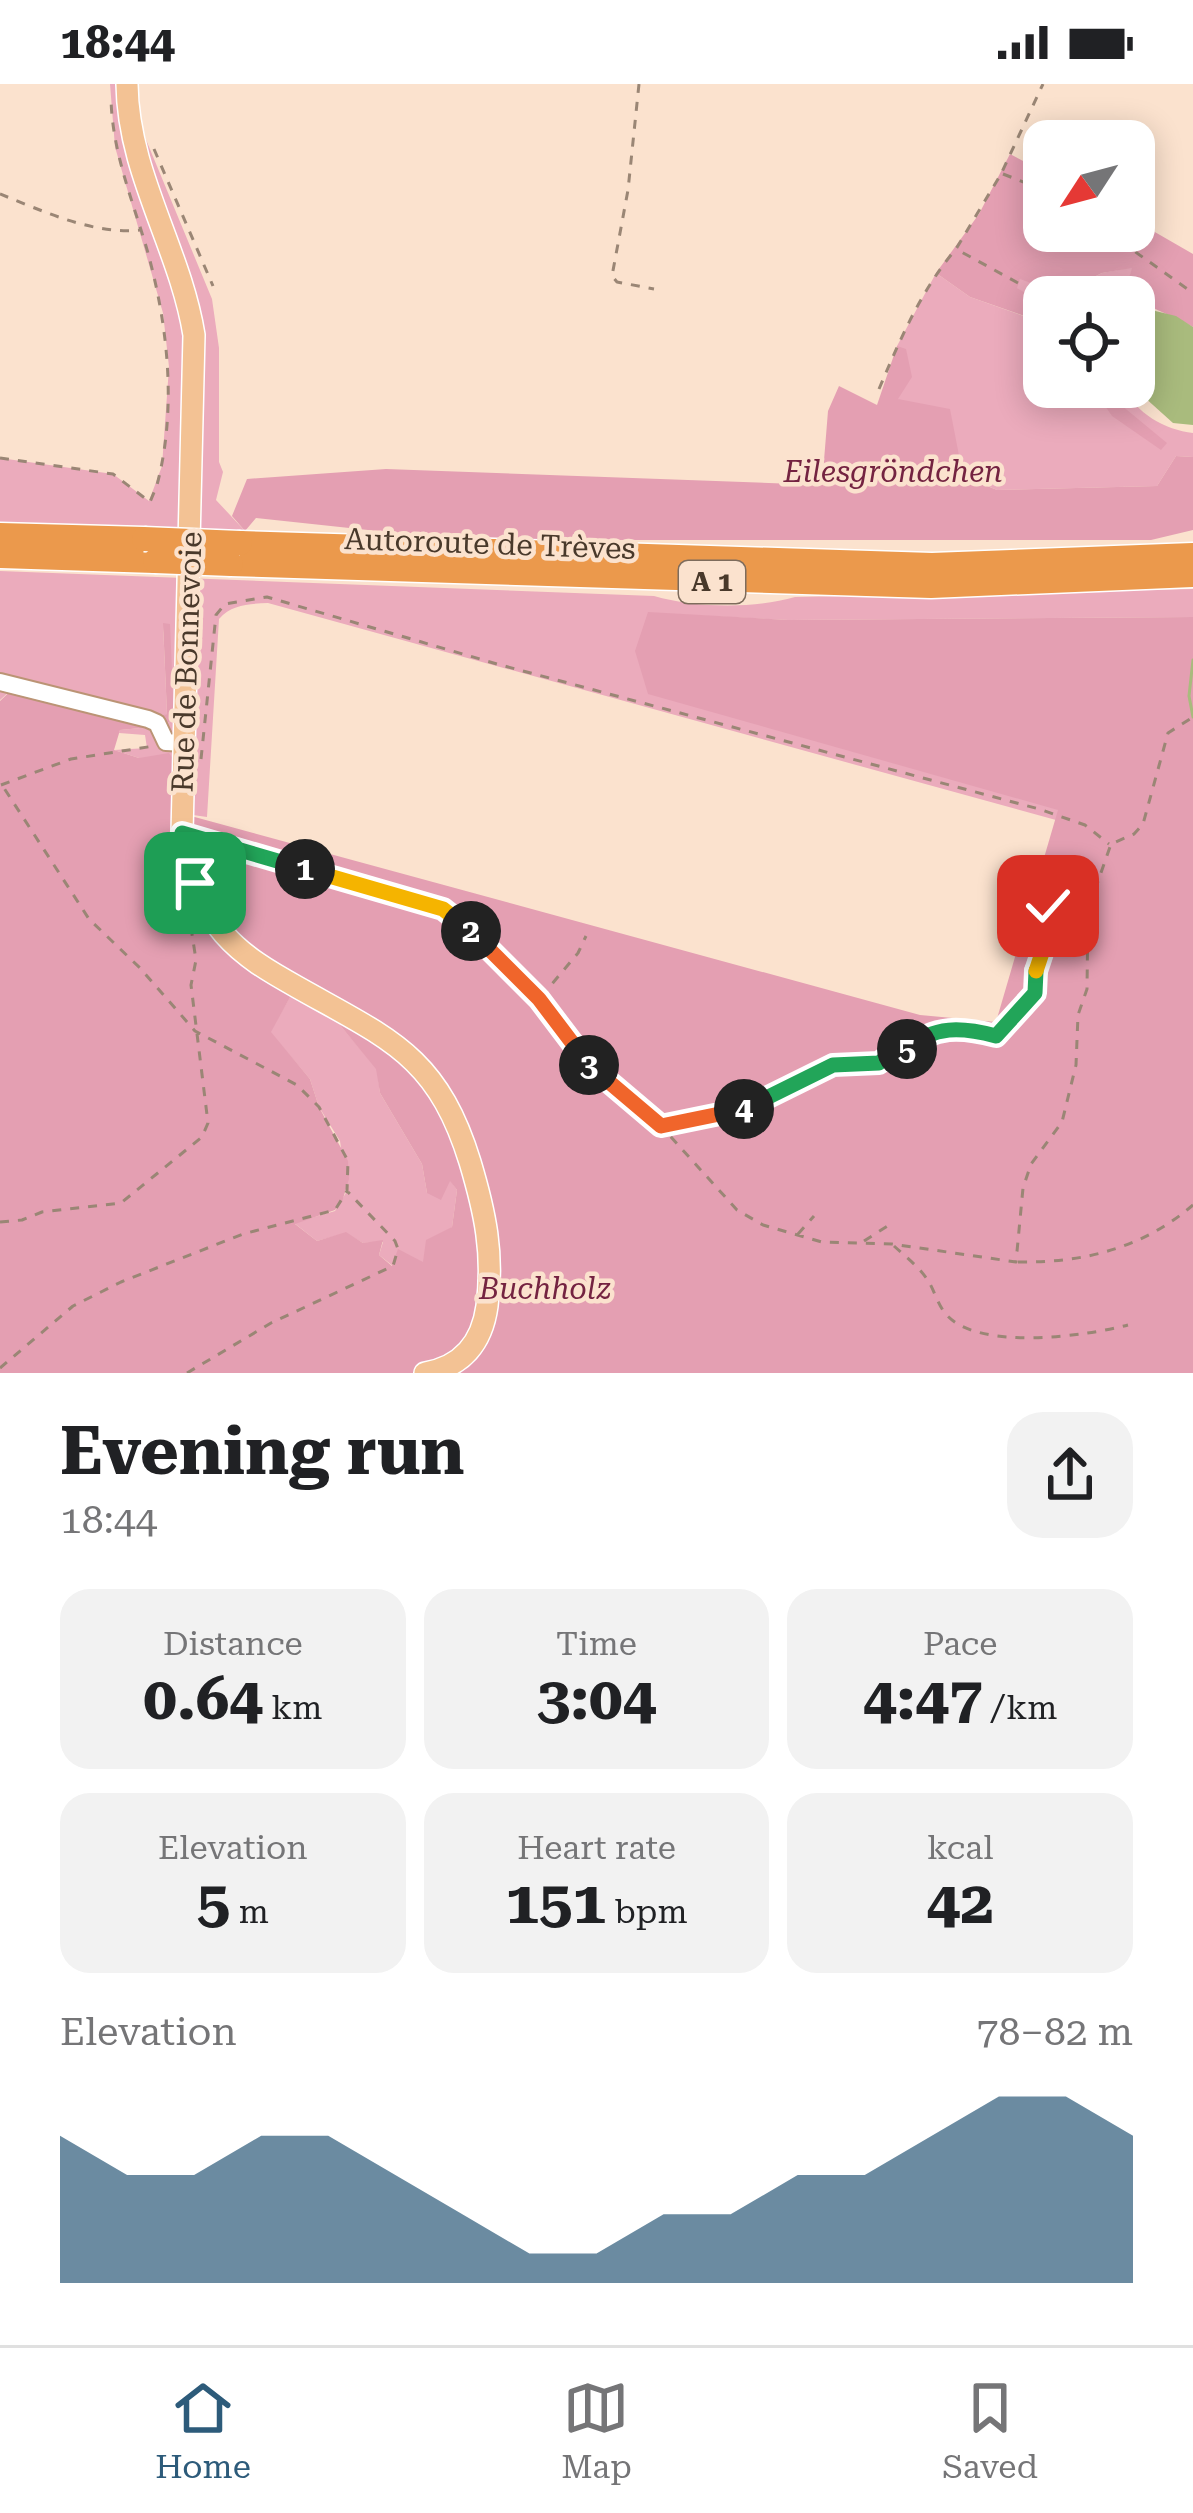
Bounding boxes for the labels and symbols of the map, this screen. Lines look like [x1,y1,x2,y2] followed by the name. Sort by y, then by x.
[1023,120,1155,252] north arrow
[782,454,1003,489] park label: Eilesgröndchen
[344,521,636,566] street label: Autoroute de Trèves
[164,531,209,793] street label: Rue de Bonnevoie
[679,561,745,603] road number: A 1
[144,832,246,934] pin
[275,839,335,899] pin: 1
[997,855,1099,957] pin
[441,901,501,961] pin: 2
[877,1019,937,1079] pin: 5
[559,1035,619,1095] pin: 3
[714,1079,774,1139] pin: 4
[478,1271,611,1306] park label: Buchholz

